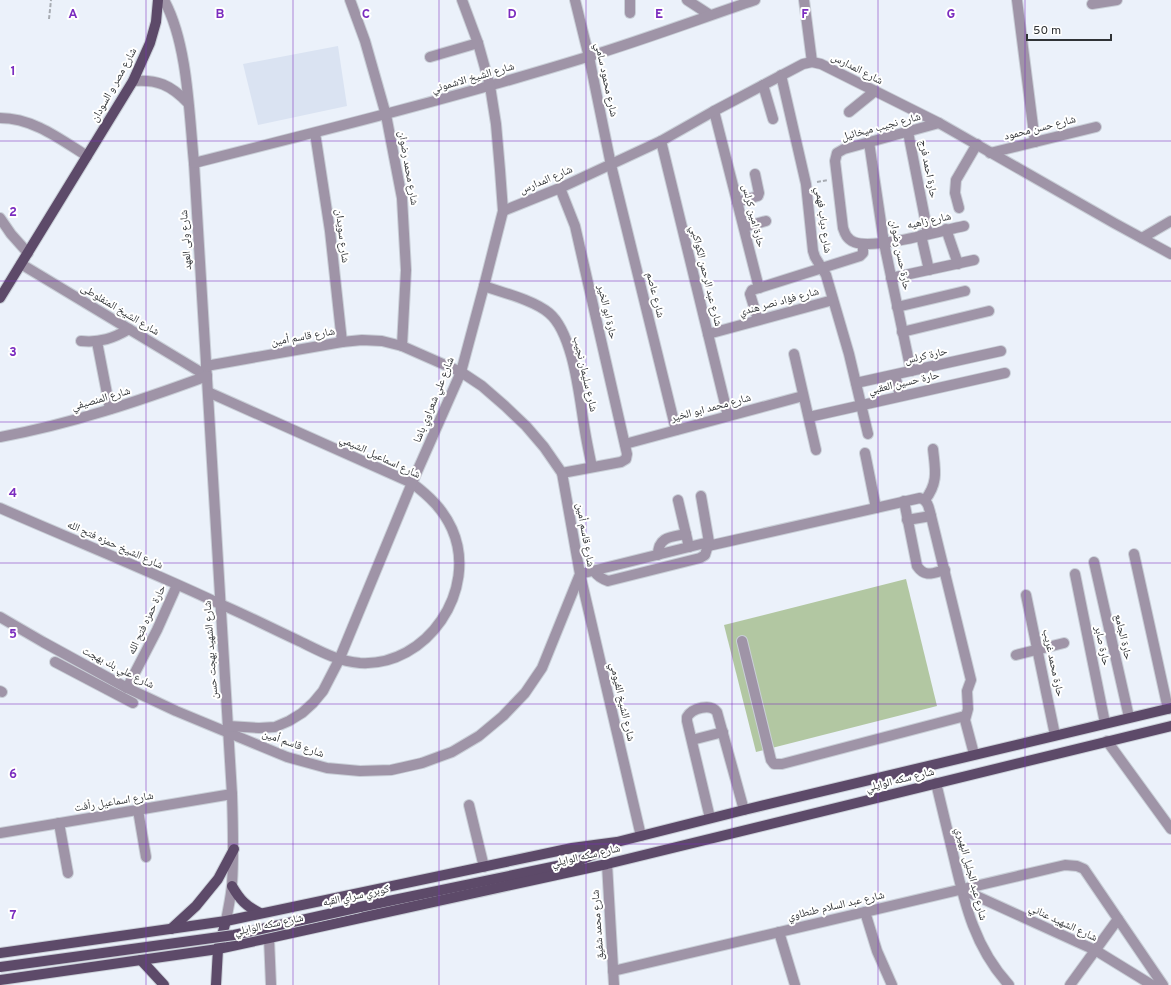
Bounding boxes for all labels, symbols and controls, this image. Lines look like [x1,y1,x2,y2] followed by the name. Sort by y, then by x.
[68,7,78,23] text: A
[216,7,225,23] text: B
[362,7,370,23] text: C
[507,7,517,23] text: D
[655,7,663,23] text: E
[801,7,809,23] text: F
[947,7,956,23] text: G
[1027,16,1111,42] scale bar
[1033,23,1061,39] text: 50 m
[591,42,621,118] street label: شارع محمود سامي
[88,45,140,125] street label: شارع مصر و السودان
[829,50,885,88] street label: شارع المدارس
[430,59,516,97] street label: شارع الشيخ الاشموني
[10,64,16,80] text: 1
[840,110,922,144] street label: شارع نجيب ميخائيل
[1003,112,1077,144] street label: شارع حسن محمود
[395,130,421,206] street label: شارع محمد رضوان
[915,139,941,199] street label: حارة احمد فرج
[517,163,575,197] street label: شارع المدارس
[738,183,768,249] street label: حارة امين كرلس
[811,186,835,254] street label: شارع دياب فهمي
[9,205,17,221] text: 2
[332,208,352,264] street label: شارع سويدان
[906,209,952,233] street label: شارع زاهيه
[177,210,195,270] street label: شارع ولى العهد
[886,219,914,291] street label: حارة حسن رضوان
[686,224,725,328] street label: شارع عبد الرحمن الكواكبي
[643,271,667,319] street label: شارع عاصم
[78,281,162,339] street label: شارع الشيخ المنفلوطى
[594,283,620,340] street label: حارة ابو الخير
[737,285,821,320] street label: شارع فؤاد نصر هندي
[270,324,336,349] street label: شارع قاسم أمين
[570,335,600,413] street label: شارع سليمان نجيب
[903,344,949,368] street label: حارة كرلس
[9,345,17,361] text: 3
[410,355,458,445] street label: شارع علي شعراوي باشا
[867,368,941,399] street label: حارة حسين العقبي
[70,384,132,415] street label: شارع المنصيفي
[668,391,753,426] street label: شارع محمد ابو الخير
[337,432,423,483] street label: شارع اسماعيل الشيمي
[9,486,17,502] text: 4
[573,502,598,568] street label: شارع قاسم أمين
[65,517,165,573] street label: شارع الشيخ حمزه فتح الله
[125,583,169,657] street label: حارة حمزه فتح الله
[201,600,221,700] street label: شارع الشهيد بهجت حسن
[1111,613,1135,661] street label: حارة الجامع
[1091,624,1113,667] street label: حارة صابر
[9,627,17,643] text: 5
[1039,628,1067,698] street label: حارة محمد غريب
[79,644,156,693] street label: شارع علي بك بهجت
[605,661,638,743] street label: شارع الشيخ الفيومي
[260,726,326,761] street label: شارع قاسم أمين
[864,765,936,796] street label: شارع سكه الوايلي
[9,767,17,783] text: 6
[73,788,154,815] street label: شارع اسماعيل رأفت
[951,826,990,922] street label: شارع عبد الجليل البهيري
[550,841,622,871] street label: شارع سكه الوايلي
[321,882,391,911] street label: كوبري سراي القبه
[786,888,886,925] street label: شارع عبد السلام طنطاوي
[589,889,607,961] street label: شارع محمد شفيق
[1026,901,1099,946] street label: شارع الشهيد عناني
[10,908,17,924] text: 7
[233,911,305,940] street label: شارع سكه الوايلي

